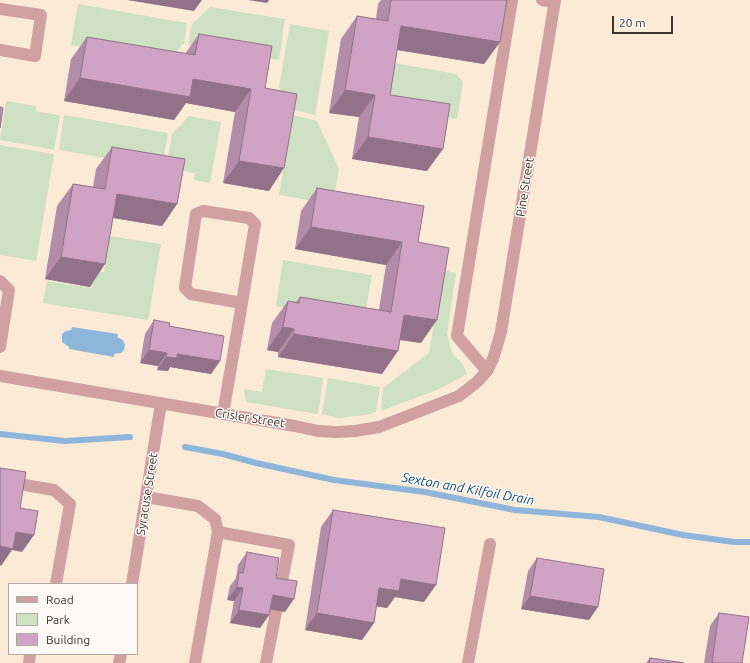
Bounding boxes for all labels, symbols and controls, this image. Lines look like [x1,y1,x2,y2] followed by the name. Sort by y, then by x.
[614,8,675,34] scale bar
[619,16,646,29] text: 20 m
[513,156,537,218] street label: Pine Street
[214,405,286,431] street label: Crisler Street
[133,452,161,536] street label: Syracuse Street
[401,470,535,508] water label: Sexton and Kilfoil Drain
[8,583,138,655] legend
[46,593,74,606] text: Road
[46,613,70,626] text: Park
[46,633,90,646] text: Building

